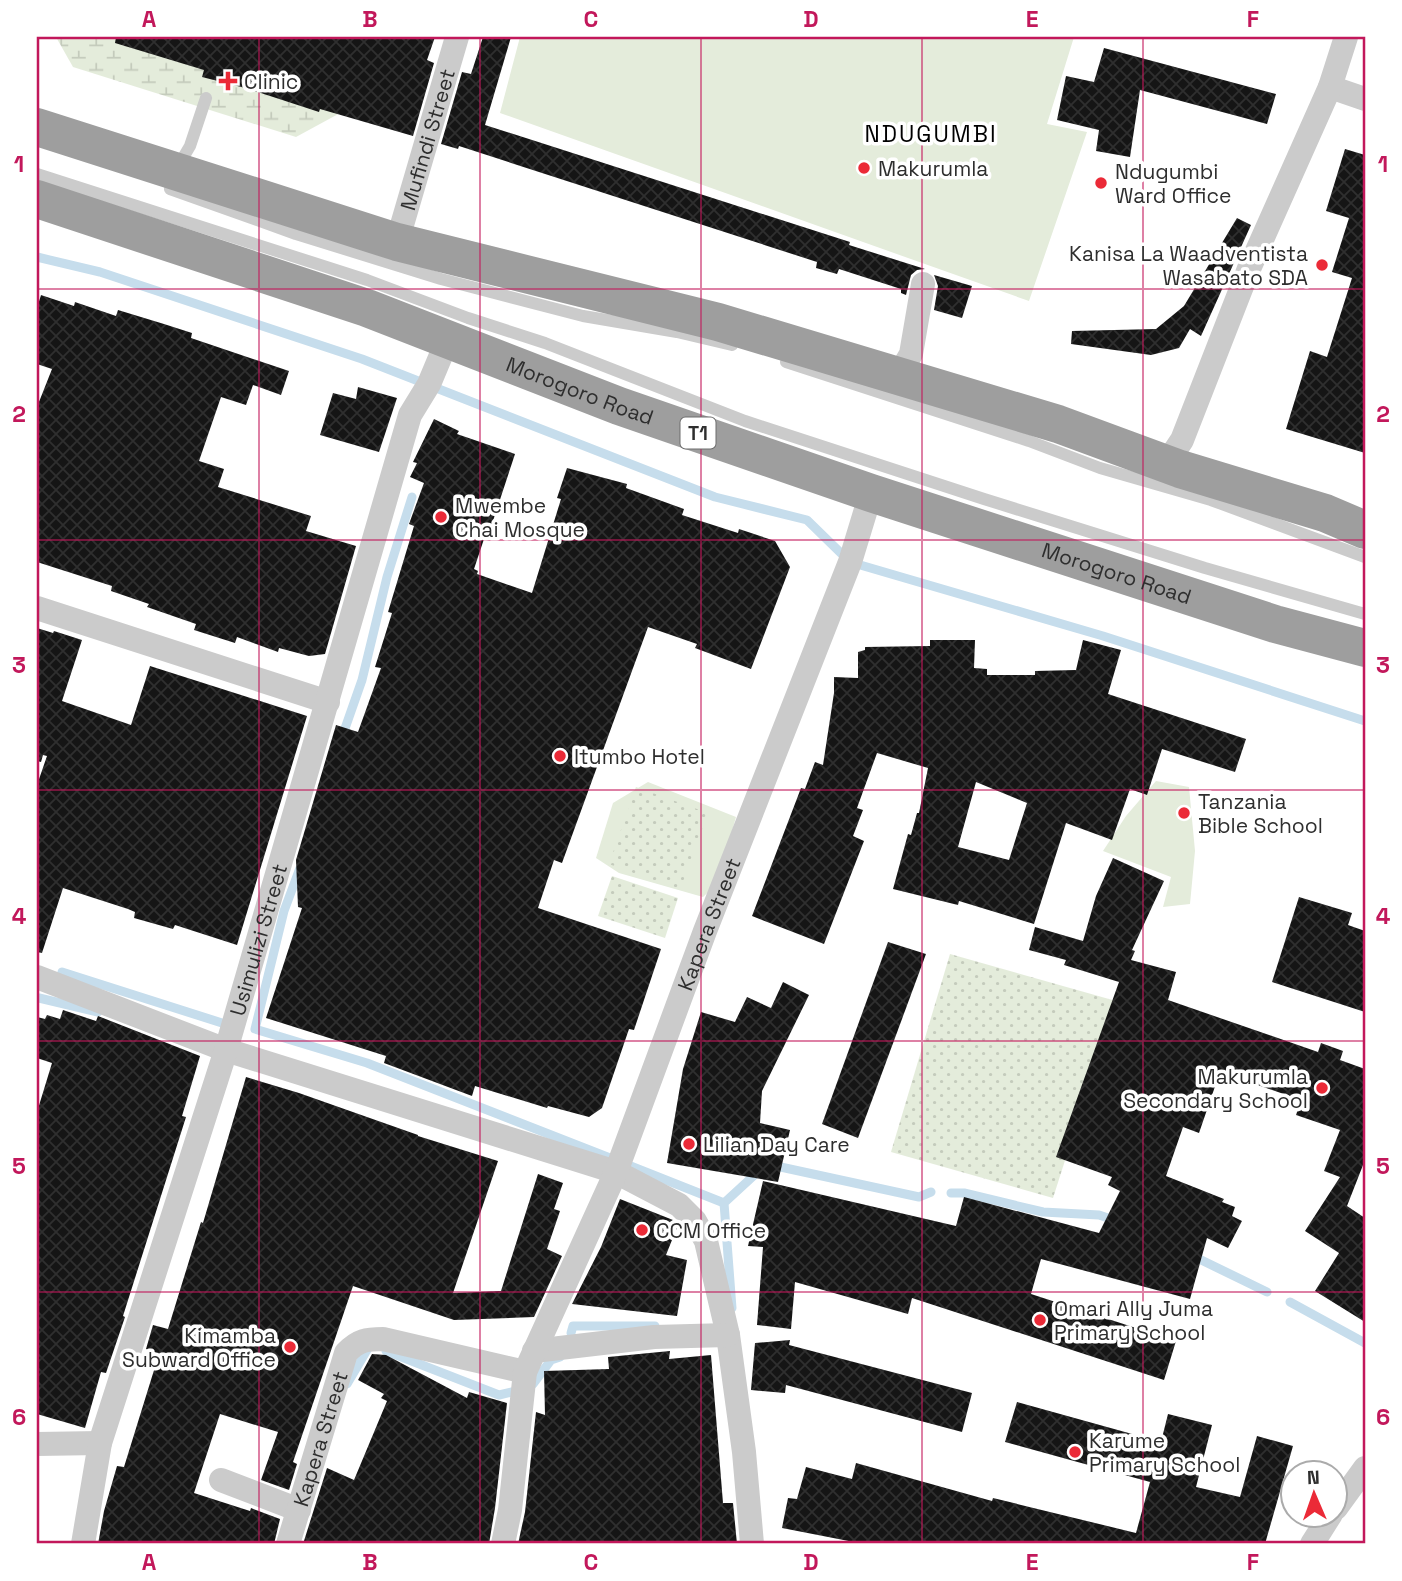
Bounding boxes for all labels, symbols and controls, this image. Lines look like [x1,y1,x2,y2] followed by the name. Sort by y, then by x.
[142,4,157,34] text: A
[362,4,378,34] text: B
[584,4,598,34] text: C
[803,4,819,34] text: D
[1026,4,1038,34] text: E
[1247,4,1259,34] text: F
[394,65,461,213] street label: Mufindi Street
[244,68,298,95] place label: Clinic
[218,71,238,91] marker: Clinic
[864,119,998,149] district label: NDUGUMBI
[14,149,24,179] text: 1
[1378,149,1388,179] text: 1
[878,155,988,182] place label: Makurumla
[1115,158,1231,209] place label: Ndugumbi Ward Office
[856,160,872,176] marker: Makurumla
[1093,175,1109,191] marker: Ndugumbi Ward Office
[1069,240,1308,291] place label: Kanisa La Waadventista Wasabato SDA
[1314,257,1330,273] marker: Kanisa La Waadventista Wasabato SDA
[502,350,657,430] street label: Morogoro Road
[12,399,26,429] text: 2
[1376,399,1390,429] text: 2
[680,418,716,448] road number: T1
[455,492,585,543] place label: Mwembe Chai Mosque
[433,509,449,525] marker: Mwembe Chai Mosque
[1039,536,1195,610] street label: Morogoro Road
[12,650,26,680] text: 3
[1376,650,1390,680] text: 3
[574,743,705,770] place label: Itumbo Hotel
[552,748,568,764] marker: Itumbo Hotel
[1198,788,1323,839] place label: Tanzania Bible School
[1176,805,1192,821] marker: Tanzania Bible School
[671,854,746,994] street label: Kapera Street
[223,860,293,1019] street label: Usimulizi Street
[12,901,27,931] text: 4
[1376,901,1391,931] text: 4
[1123,1063,1308,1114] place label: Makurumla Secondary School
[1314,1080,1330,1096] marker: Makurumla Secondary School
[703,1131,850,1158] place label: Lilian Day Care
[681,1136,697,1152] marker: Lilian Day Care
[12,1151,26,1181] text: 5
[1376,1151,1390,1181] text: 5
[656,1217,766,1244] place label: CCM Office
[634,1222,650,1238] marker: CCM Office
[1054,1295,1213,1346] place label: Omari Ally Juma Primary School
[1032,1312,1048,1328] marker: Omari Ally Juma Primary School
[122,1322,276,1373] place label: Kimamba Subward Office
[282,1339,298,1355] marker: Kimamba Subward Office
[287,1368,353,1510] street label: Kapera Street
[12,1402,26,1432] text: 6
[1376,1402,1390,1432] text: 6
[1089,1427,1240,1478] place label: Karume Primary School
[1067,1444,1083,1460] marker: Karume Primary School
[1280,1458,1350,1528] north arrow
[1307,1465,1320,1490] text: N
[142,1547,157,1577] text: A
[362,1547,378,1577] text: B
[584,1547,598,1577] text: C
[803,1547,819,1577] text: D
[1026,1547,1038,1577] text: E
[1247,1547,1259,1577] text: F

